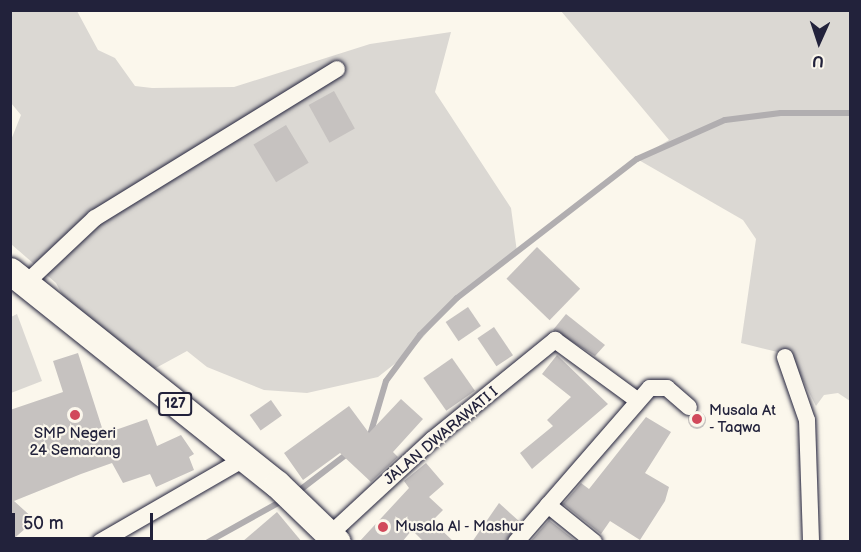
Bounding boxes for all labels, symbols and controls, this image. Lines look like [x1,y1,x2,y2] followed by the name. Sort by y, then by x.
[789,12,849,72] north arrow
[812,51,824,70] text: U
[380,383,502,489] street label: JALAN DWARAWATI I
[157,393,193,415] road number: 127
[709,401,776,436] place label: Musala At - Taqwa
[68,408,82,422] marker: SMP Negeri 24 Semarang
[690,412,704,426] marker: Musala At - Taqwa
[29,424,121,459] place label: SMP Negeri 24 Semarang
[15,501,156,539] scale bar
[23,513,64,534] text: 50 m
[395,518,525,536] place label: Musala Al - Mashur
[376,520,390,534] marker: Musala Al - Mashur

